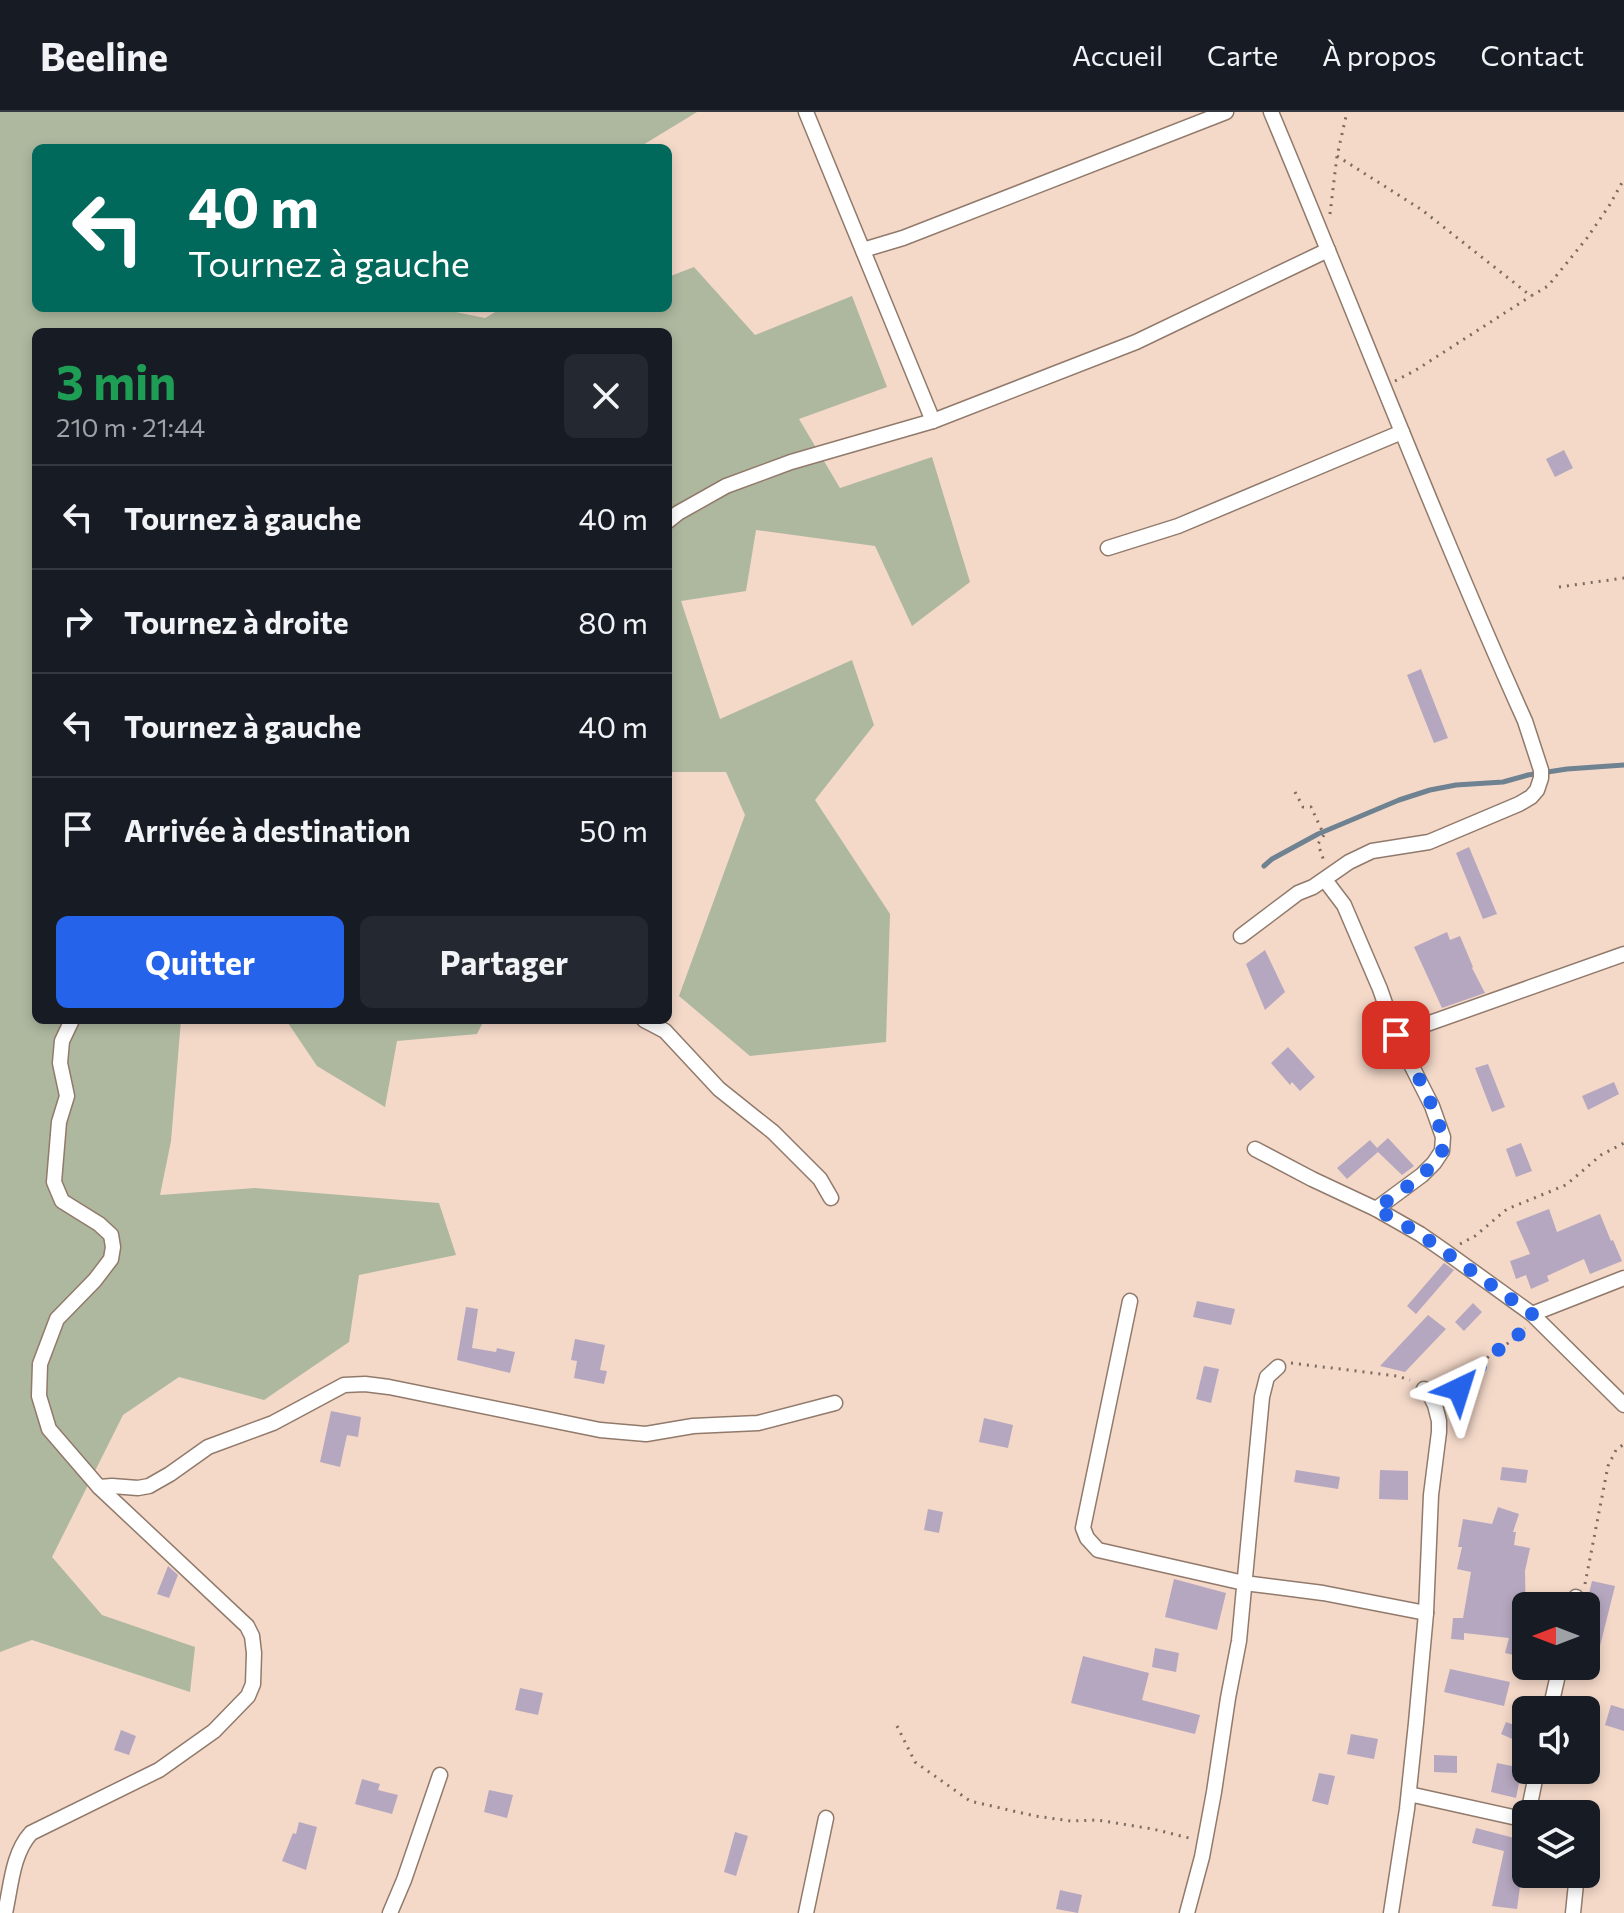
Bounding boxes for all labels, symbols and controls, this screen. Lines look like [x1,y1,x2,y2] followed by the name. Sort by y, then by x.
[40,32,168,79] text: Beeline
[1072,38,1163,72] text: Accueil
[1207,38,1278,72] text: Carte
[1322,38,1437,72] text: À propos
[1481,38,1584,72] text: Contact
[188,171,319,240] text: 40 m
[56,176,160,280] icon: left
[188,240,470,284] text: Tournez à gauche
[56,351,176,410] text: 3 min
[564,354,648,438] button: close
[56,411,205,442] text: 210 m · 21:44
[56,495,100,539] icon: left
[124,499,361,536] text: Tournez à gauche
[579,499,648,536] text: 40 m
[56,599,100,643] icon: right
[124,603,348,640] text: Tournez à droite
[578,603,648,640] text: 80 m
[56,703,100,747] icon: left
[124,707,361,744] text: Tournez à gauche
[579,707,648,744] text: 40 m
[56,807,100,851] icon: arrive
[124,811,411,848] text: Arrivée à destination
[579,811,648,848] text: 50 m
[56,916,344,1008] button: Quitter
[360,916,648,1008] button: Partager
[1362,1001,1430,1069] pin
[1374,1013,1418,1057] icon: arrive
[1417,1347,1501,1431] position arrow
[1512,1592,1600,1680] north arrow
[1512,1592,1600,1888] map controls
[1512,1696,1600,1784] button: sound
[1512,1800,1600,1888] button: layers

